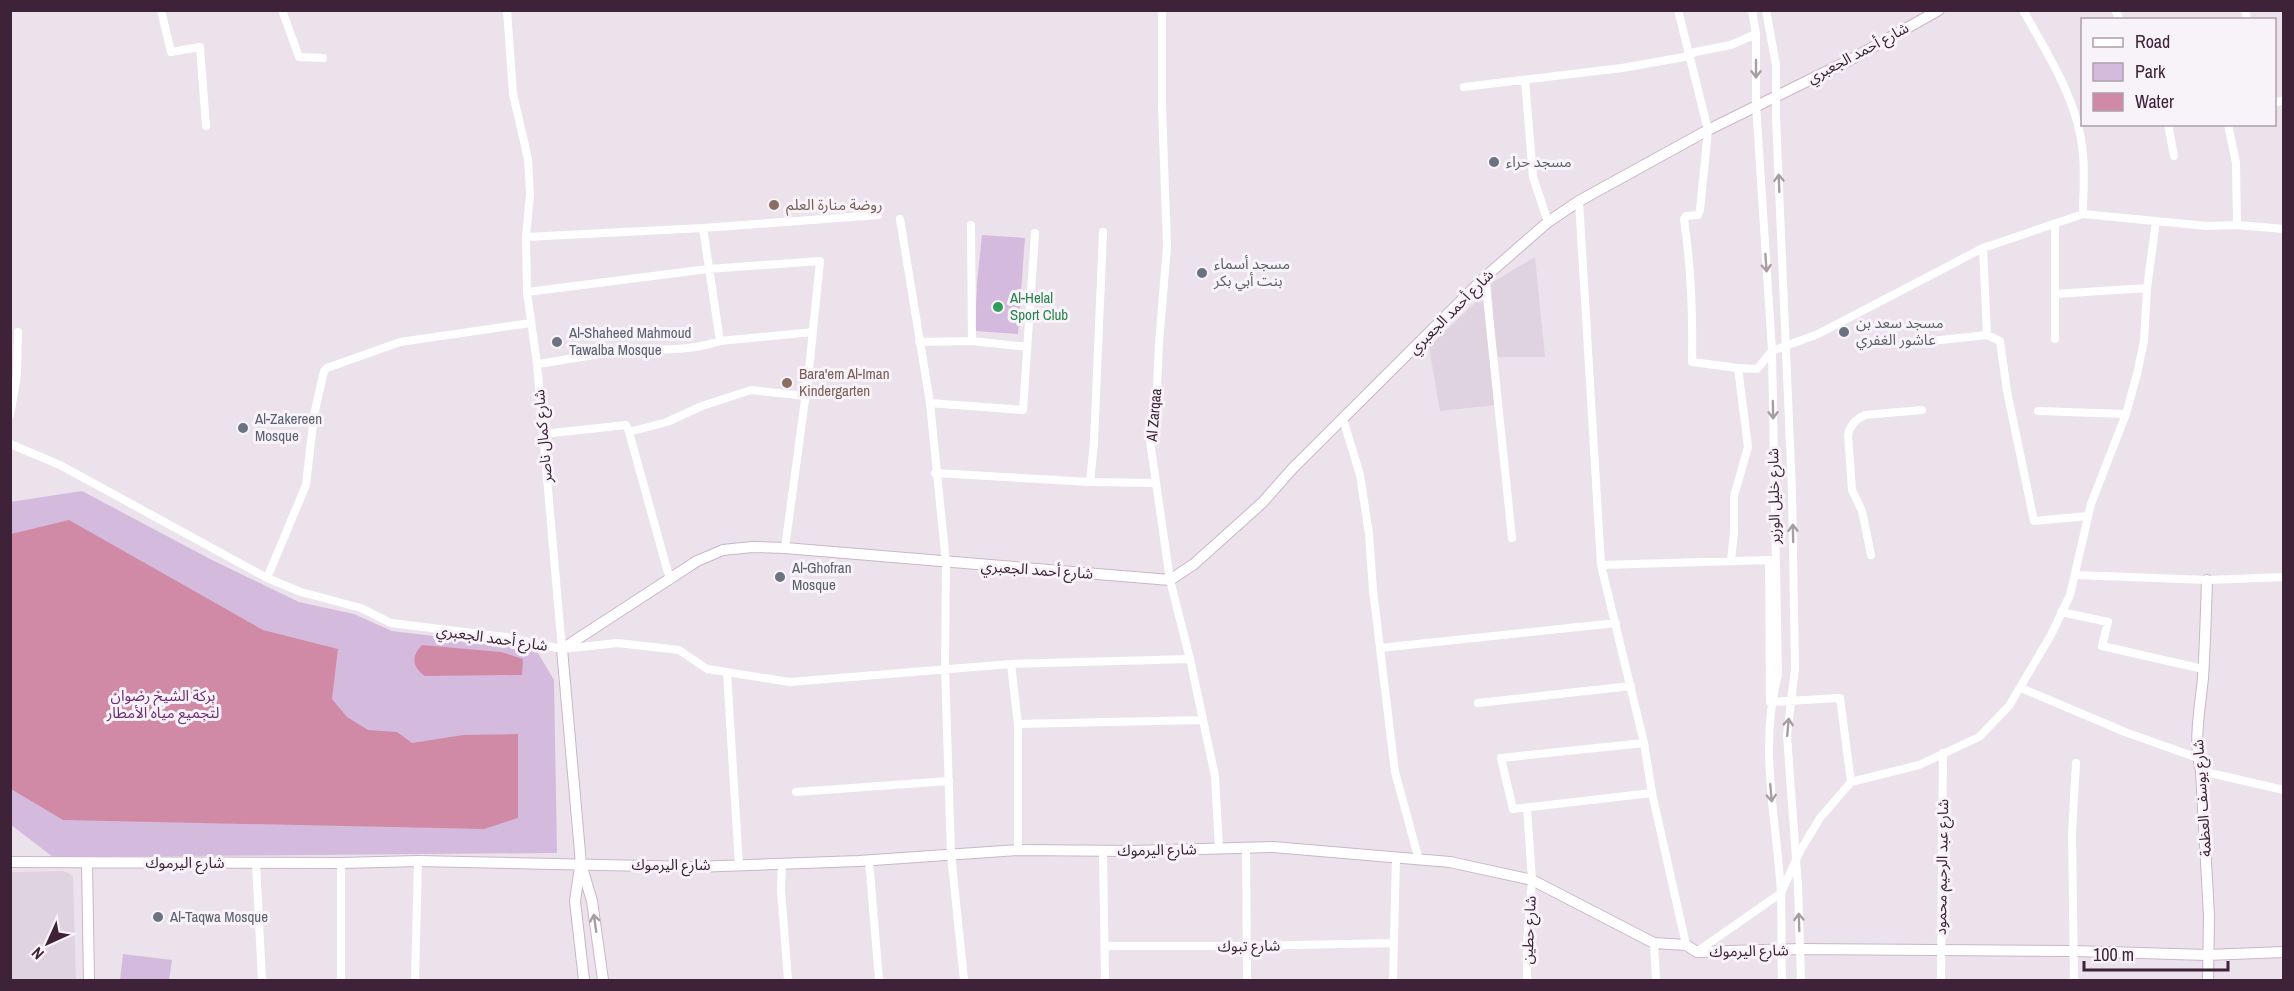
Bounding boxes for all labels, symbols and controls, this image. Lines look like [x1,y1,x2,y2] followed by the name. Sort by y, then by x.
[1803,17,1913,90] street label: شارع أحمد الجعبري
[2081,18,2276,126] legend
[2135,29,2170,54] text: Road
[1750,58,1762,78] one-way arrow
[2135,59,2166,84] text: Park
[2135,89,2174,114] text: Water
[1506,151,1572,172] place label: مسجد حراء
[1487,155,1501,169] marker: مسجد حراء
[1773,173,1785,193] one-way arrow
[786,194,882,216] place label: روضة منارة العلم
[767,198,781,212] marker: روضة منارة العلم
[1213,253,1290,292] place label: مسجد أسماء بنت أبي بكر
[1761,253,1772,273] one-way arrow
[1403,264,1499,360] street label: شارع أحمد الجعبري
[1195,266,1209,280] marker: مسجد أسماء بنت أبي بكر
[1009,287,1068,325] place label: Al-Helal Sport Club
[991,300,1005,314] marker: Al-Helal Sport Club
[1856,312,1944,351] place label: مسجد سعد بن عاشور الغفري
[568,322,691,360] place label: Al-Shaheed Mahmoud Tawalba Mosque
[1837,325,1851,339] marker: مسجد سعد بن عاشور الغفري
[550,335,564,349] marker: Al-Shaheed Mahmoud Tawalba Mosque
[799,363,890,401] place label: Bara'em Al-Iman Kindergarten
[780,376,794,390] marker: Bara'em Al-Iman Kindergarten
[1141,387,1166,443] street label: Al Zarqaa
[528,388,559,485] street label: شارع كمال ناصر
[1767,399,1779,419] one-way arrow
[254,408,322,446] place label: Al-Zakereen Mosque
[236,421,250,435] marker: Al-Zakereen Mosque
[1762,448,1787,545] street label: شارع خليل الوزير
[1787,523,1798,543] one-way arrow
[980,555,1094,586] street label: شارع أحمد الجعبري
[791,557,851,595] place label: Al-Ghofran Mosque
[773,570,787,584] marker: Al-Ghofran Mosque
[435,619,549,658] street label: شارع أحمد الجعبري
[106,685,219,725] park label: بركة الشيخ رضوان لتجميع مياه الأمطار
[1783,718,1794,738] one-way arrow
[2187,738,2218,858] street label: شارع يوسف العظمة
[1766,782,1777,802] one-way arrow
[1930,798,1955,935] street label: شارع عبد الرحيم محمود
[1117,838,1197,863] street label: شارع اليرموك
[145,852,225,875] street label: شارع اليرموك
[631,854,711,877] street label: شارع اليرموك
[1516,895,1543,965] street label: شارع حطين
[169,906,268,927] place label: Al-Taqwa Mosque
[151,910,165,924] marker: Al-Taqwa Mosque
[18,913,78,973] north arrow
[590,913,601,933] one-way arrow
[1793,913,1805,933] one-way arrow
[1218,934,1281,959] street label: شارع تبوك
[2084,934,2228,972] scale bar
[1709,939,1789,964] street label: شارع اليرموك
[26,942,49,965] text: N
[2093,942,2134,967] text: 100 m

